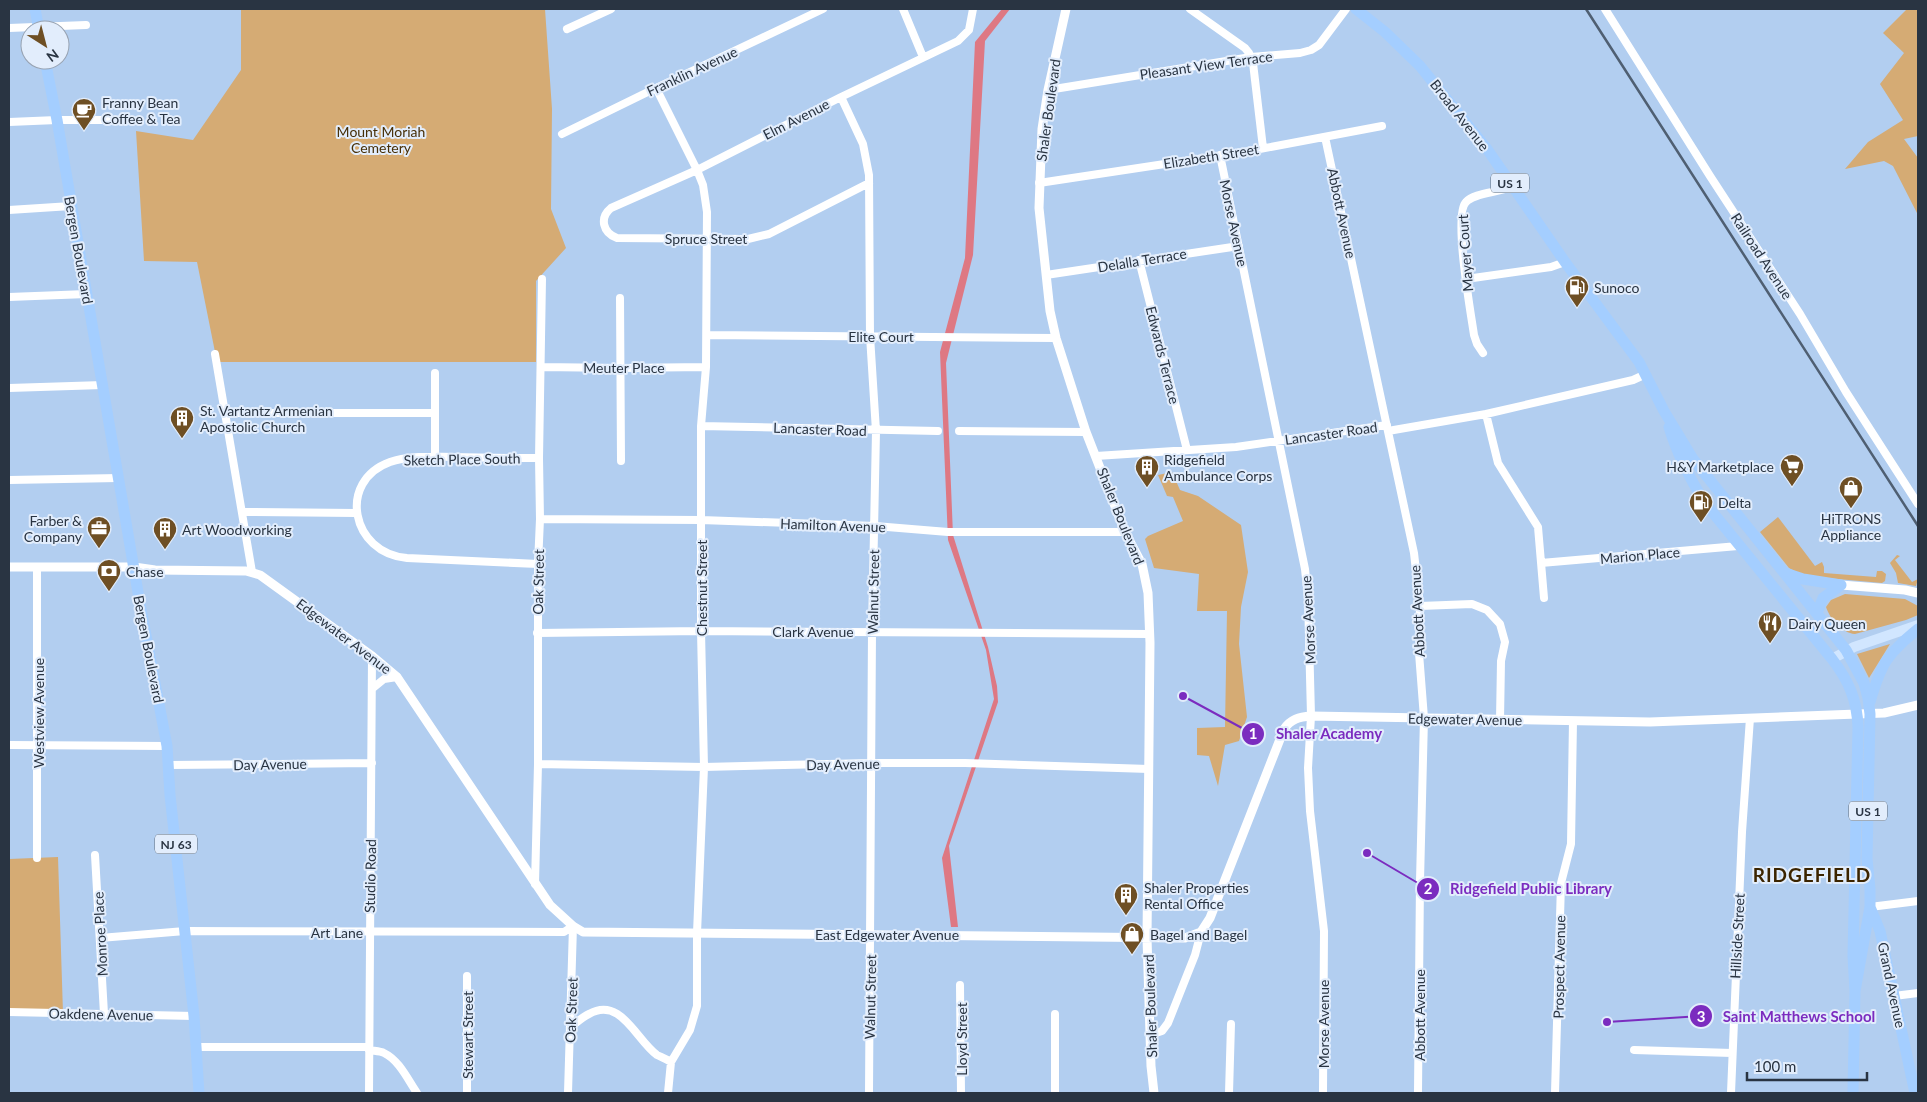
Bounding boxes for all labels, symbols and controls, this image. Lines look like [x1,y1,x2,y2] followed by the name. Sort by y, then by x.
[20,20,70,70] north arrow
[644,43,740,99] street label: Franklin Avenue
[44,46,62,66] text: N
[1139,47,1273,83] street label: Pleasant View Terrace
[1032,58,1064,162] street label: Shaler Boulevard
[1427,76,1493,154] street label: Broad Avenue
[102,94,181,127] place label: Franny Bean Coffee & Tea
[760,95,832,143] street label: Elm Avenue
[71,97,97,131] cafe icon: Franny Bean Coffee & Tea
[337,123,425,156] park label: Mount Moriah Cemetery
[1162,140,1260,172] street label: Elizabeth Street
[1324,166,1360,260] street label: Abbott Avenue
[1491,174,1529,192] road number: US 1
[1216,178,1252,268] street label: Morse Avenue
[61,195,97,305] street label: Bergen Boulevard
[1728,210,1796,302] street label: Railroad Avenue
[1454,214,1476,292] street label: Mayer Court
[665,230,747,247] street label: Spruce Street
[1096,245,1188,275] street label: Delalla Terrace
[1564,274,1590,308] fuel station icon: Sunoco
[1594,279,1640,296] place label: Sunoco
[1143,304,1183,406] street label: Edwards Terrace
[848,328,914,345] street label: Elite Court
[583,359,665,376] street label: Meuter Place
[200,402,333,435] place label: St. Vartantz Armenian Apostolic Church
[169,405,195,439] building icon: St. Vartantz Armenian Apostolic Church
[1284,418,1378,448] street label: Lancaster Road
[773,419,867,439] street label: Lancaster Road
[403,449,521,469] street label: Sketch Place South
[1164,451,1272,484] place label: Ridgefield Ambulance Corps
[1779,453,1805,487] supermarket icon: H&Y Marketplace
[1134,454,1160,488] building icon: Ridgefield Ambulance Corps
[1666,458,1774,475] place label: H&Y Marketplace
[1094,465,1148,567] street label: Shaler Boulevard
[1838,475,1864,509] shop icon: HiTRONS Appliance
[1688,489,1714,523] fuel station icon: Delta
[1718,494,1751,511] place label: Delta
[1821,510,1881,543] place label: HiTRONS Appliance
[24,512,83,545] place label: Farber & Company
[86,515,112,549] office icon: Farber & Company
[780,515,886,535] street label: Hamilton Avenue
[152,516,178,550] building icon: Art Woodworking
[182,521,292,538] place label: Art Woodworking
[693,540,710,636] street label: Chestnut Street
[1599,543,1681,567] street label: Marion Place
[529,549,547,615] street label: Oak Street
[864,549,882,635] street label: Walnut Street
[96,558,122,592] bank icon: Chase
[126,563,164,580] place label: Chase
[1406,565,1428,657] street label: Abbott Avenue
[1297,575,1319,665] street label: Morse Avenue
[130,594,168,704] street label: Bergen Boulevard
[293,595,395,677] street label: Edgewater Avenue
[1757,610,1783,644] restaurant icon: Dairy Queen
[1788,615,1866,632] place label: Dairy Queen
[772,623,854,640] street label: Clark Avenue
[30,658,47,768] street label: Westview Avenue
[1408,710,1522,728] street label: Edgewater Avenue
[1240,719,1392,749] callout: Shaler Academy
[1249,724,1257,742] text: 1
[1276,724,1382,742] text: Shaler Academy
[233,755,307,773] street label: Day Avenue
[806,755,880,773] street label: Day Avenue
[1849,801,1887,820] road number: US 1
[155,834,197,854] road number: NJ 63
[361,839,379,913] street label: Studio Road
[1753,863,1871,886] district label: RIDGEFIELD
[1415,874,1622,904] callout: Ridgefield Public Library
[1144,879,1249,912] place label: Shaler Properties Rental Office
[1424,879,1433,897] text: 2
[1450,879,1612,897] text: Ridgefield Public Library
[1113,882,1139,916] building icon: Shaler Properties Rental Office
[89,891,111,977] street label: Monroe Place
[1726,893,1748,979] street label: Hillside Street
[1550,915,1568,1019] street label: Prospect Avenue
[1119,921,1145,955] shop icon: Bagel and Bagel
[311,924,363,941] street label: Art Lane
[815,926,959,943] street label: East Edgewater Avenue
[1150,926,1247,943] place label: Bagel and Bagel
[1875,941,1909,1029] street label: Grand Avenue
[861,954,879,1040] street label: Walnut Street
[1140,954,1160,1058] street label: Shaler Boulevard
[1411,969,1428,1061] street label: Abbott Avenue
[561,977,581,1043] street label: Oak Street
[1315,980,1332,1068] street label: Morse Avenue
[459,991,476,1079] street label: Stewart Street
[1688,1001,1886,1031] callout: Saint Matthews School
[953,1002,970,1076] street label: Lloyd Street
[49,1005,153,1023] street label: Oakdene Avenue
[1697,1007,1705,1025] text: 3
[1723,1007,1875,1025] text: Saint Matthews School
[1747,1050,1867,1082] scale bar
[1754,1057,1796,1075] text: 100 m

